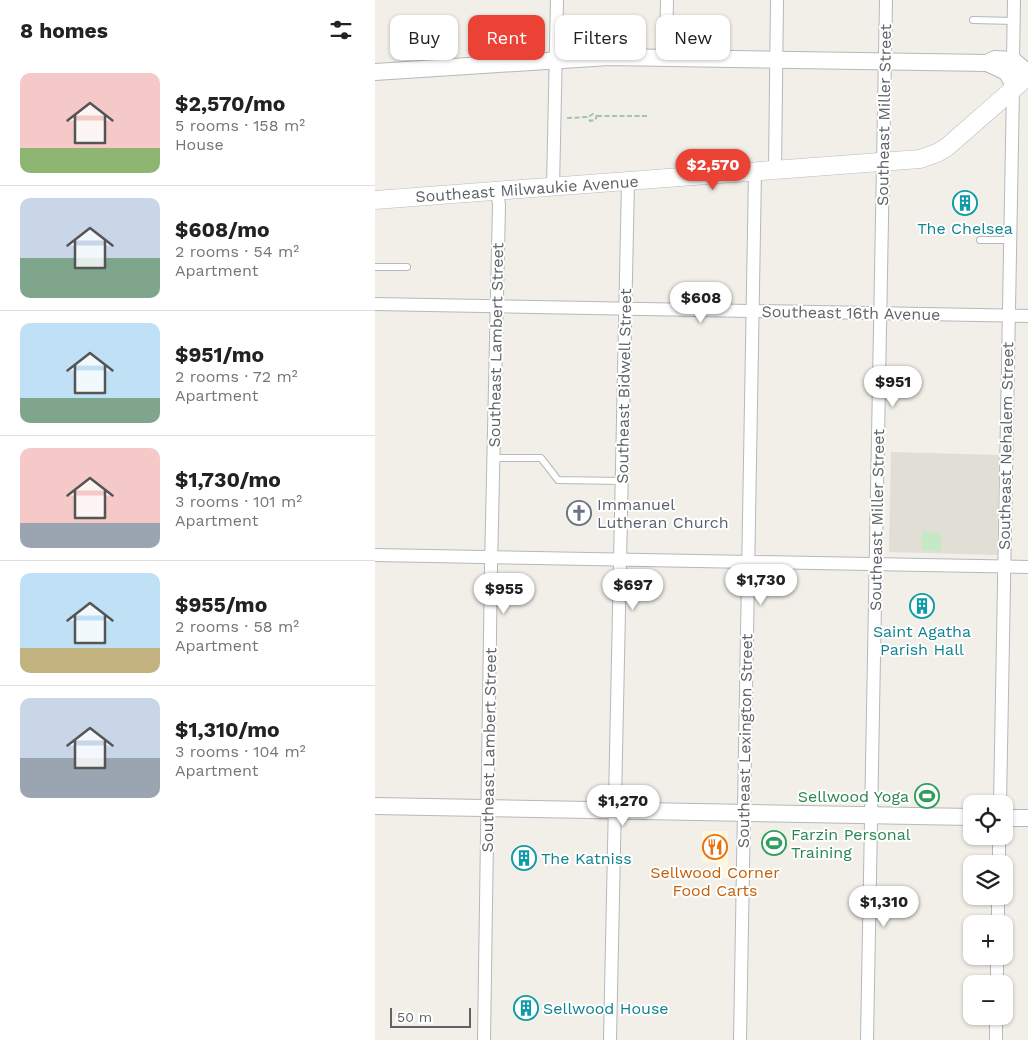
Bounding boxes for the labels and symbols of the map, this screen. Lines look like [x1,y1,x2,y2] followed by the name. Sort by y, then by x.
[873,24,895,206] street label: Southeast Miller Street
[672,148,754,191] pin: $2,570
[415,172,639,206] street label: Southeast Milwaukie Avenue
[952,190,978,216] building icon: The Chelsea
[917,219,1013,238] place label: The Chelsea
[485,242,507,448] street label: Southeast Lambert Street
[671,282,731,324] pin: $608
[613,288,635,484] street label: Southeast Bidwell Street
[761,302,941,324] street label: Southeast 16th Avenue
[995,342,1017,550] street label: Southeast Nehalem Street
[863,366,923,408] pin: $951
[866,429,888,611] street label: Southeast Miller Street
[597,495,729,532] place label: Immanuel Lutheran Church
[566,500,592,526] church icon: Immanuel Lutheran Church
[720,564,802,606] pin: $1,730
[603,568,663,611] pin: $697
[474,572,534,615] pin: $955
[909,593,935,619] building icon: Saint Agatha Parish Hall
[873,622,971,659] place label: Saint Agatha Parish Hall
[734,633,756,848] street label: Southeast Lexington Street
[478,647,500,853] street label: Southeast Lambert Street
[914,783,940,809] sports icon: Sellwood Yoga
[582,784,664,827] pin: $1,270
[798,787,909,806] place label: Sellwood Yoga
[791,825,911,862] place label: Farzin Personal Training
[761,830,787,856] sports icon: Farzin Personal Training
[702,834,728,860] restaurant icon: Sellwood Corner Food Carts
[511,845,537,871] building icon: The Katniss
[541,849,632,868] place label: The Katniss
[650,863,780,900] place label: Sellwood Corner Food Carts
[843,886,925,928] pin: $1,310
[513,995,539,1021] building icon: Sellwood House
[543,999,669,1018] place label: Sellwood House
[390,1005,471,1028] scale bar

